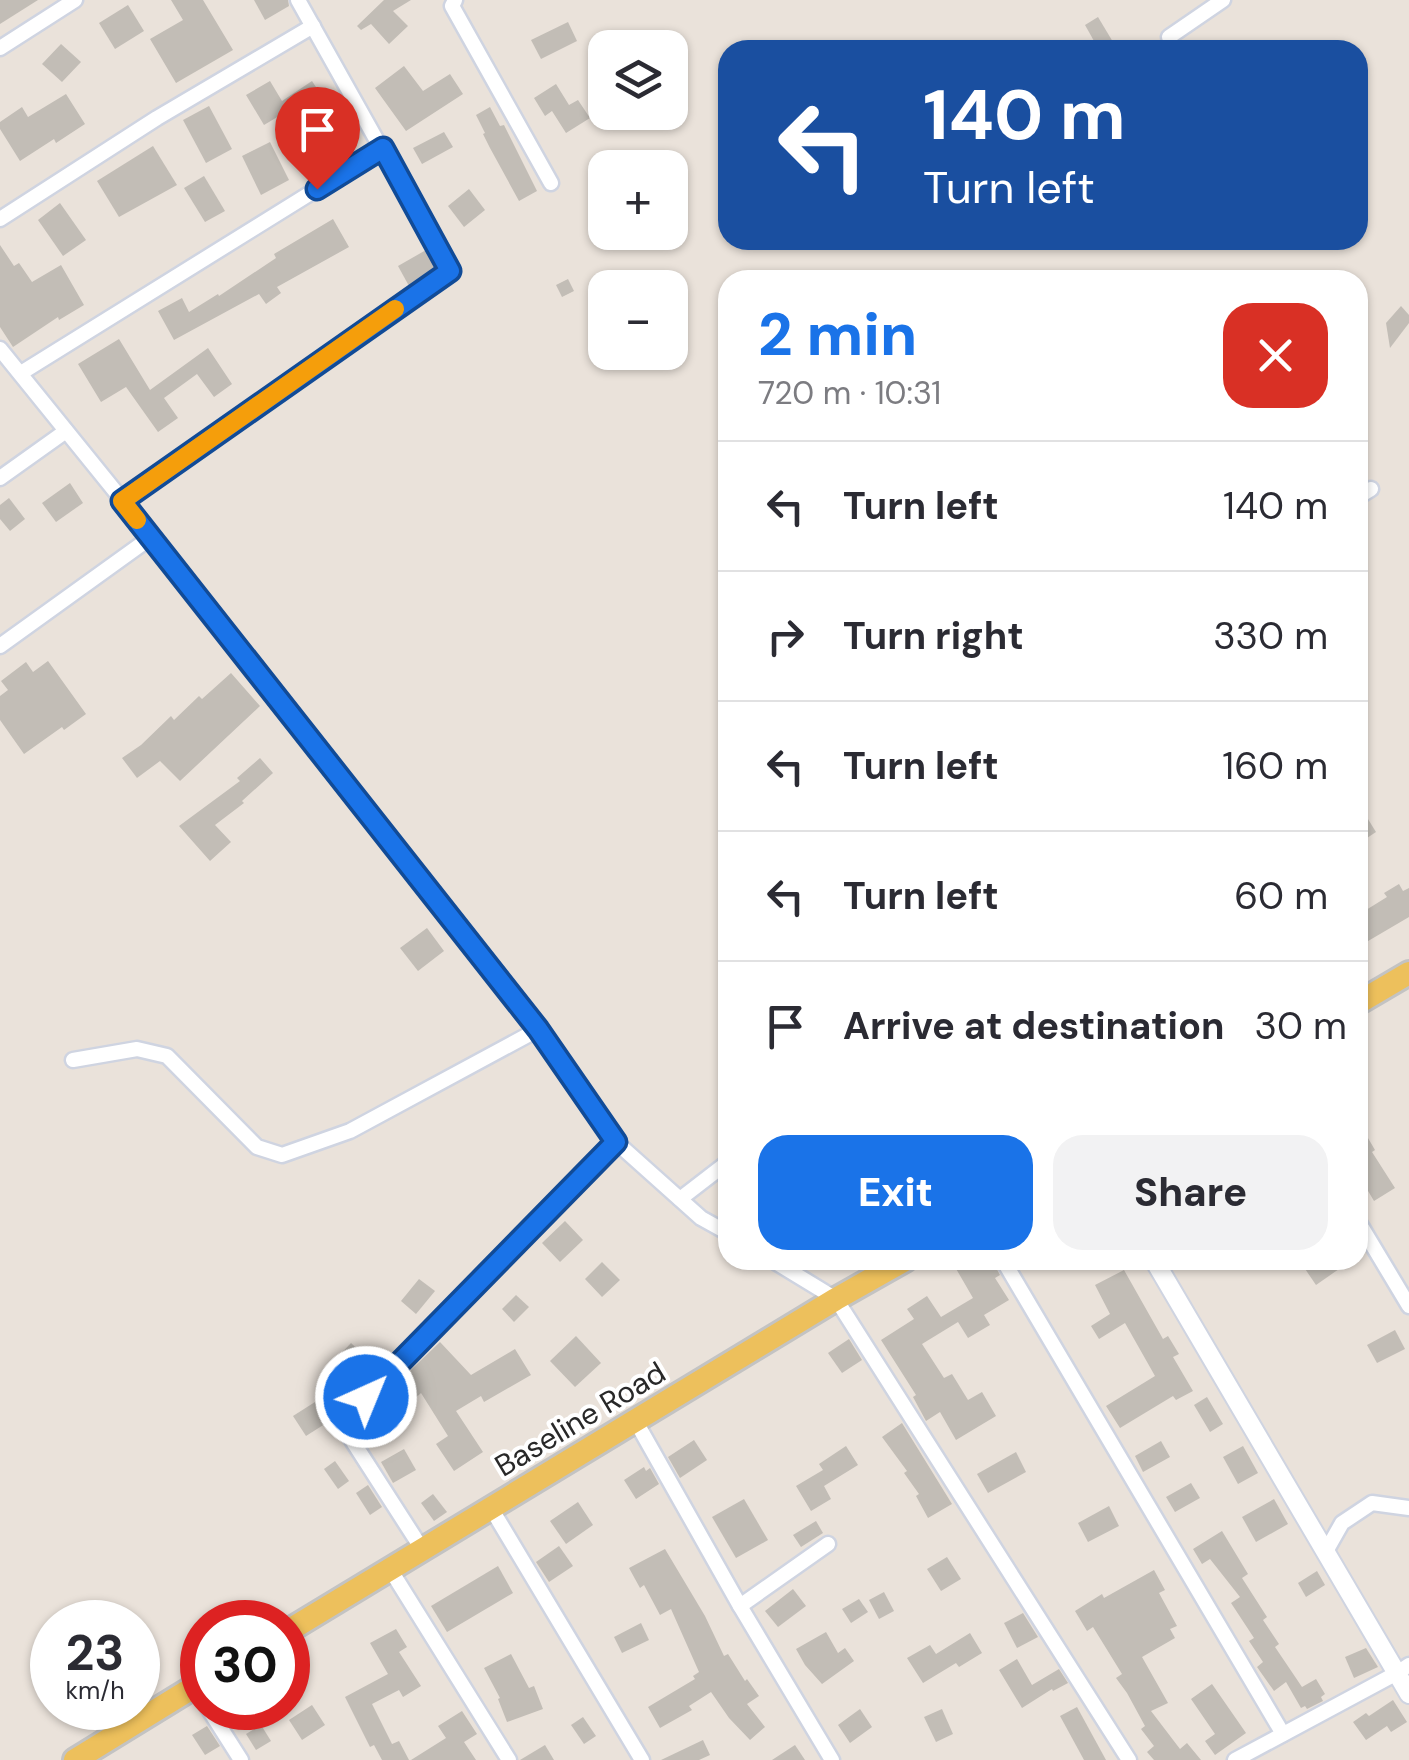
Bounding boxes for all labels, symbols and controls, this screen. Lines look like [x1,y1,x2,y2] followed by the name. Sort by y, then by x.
[588,30,688,370] map controls
[588,30,688,130] button: layers
[923,70,1126,161] text: 140 m
[758,80,888,210] icon: left
[275,87,360,190] pin
[290,102,345,157] icon: arrive
[588,150,688,250] button: +
[923,158,1095,217] text: Turn left
[588,270,688,370] button: −
[758,295,917,374] text: 2 min
[1223,303,1328,408] button: close
[758,372,941,414] text: 720 m · 10:31
[758,479,813,534] icon: left
[843,481,999,531] text: Turn left
[1223,481,1328,531] text: 140 m
[758,609,813,664] icon: right
[843,611,1024,661] text: Turn right
[1213,611,1328,661] text: 330 m
[758,739,813,794] icon: left
[843,741,999,791] text: Turn left
[1222,741,1328,791] text: 160 m
[758,869,813,924] icon: left
[843,871,999,921] text: Turn left
[1234,871,1328,921] text: 60 m
[758,999,813,1054] icon: arrive
[843,1001,1225,1051] text: Arrive at destination
[1255,1001,1347,1051] text: 30 m
[758,1135,1033,1250] button: Exit
[1053,1135,1328,1250] button: Share
[314,1345,418,1449] position arrow
[487,1353,673,1485] street label: Baseline Road
[180,1600,310,1730] speed limit sign: 30
[66,1620,125,1686] text: 23
[65,1674,125,1707] text: km/h

